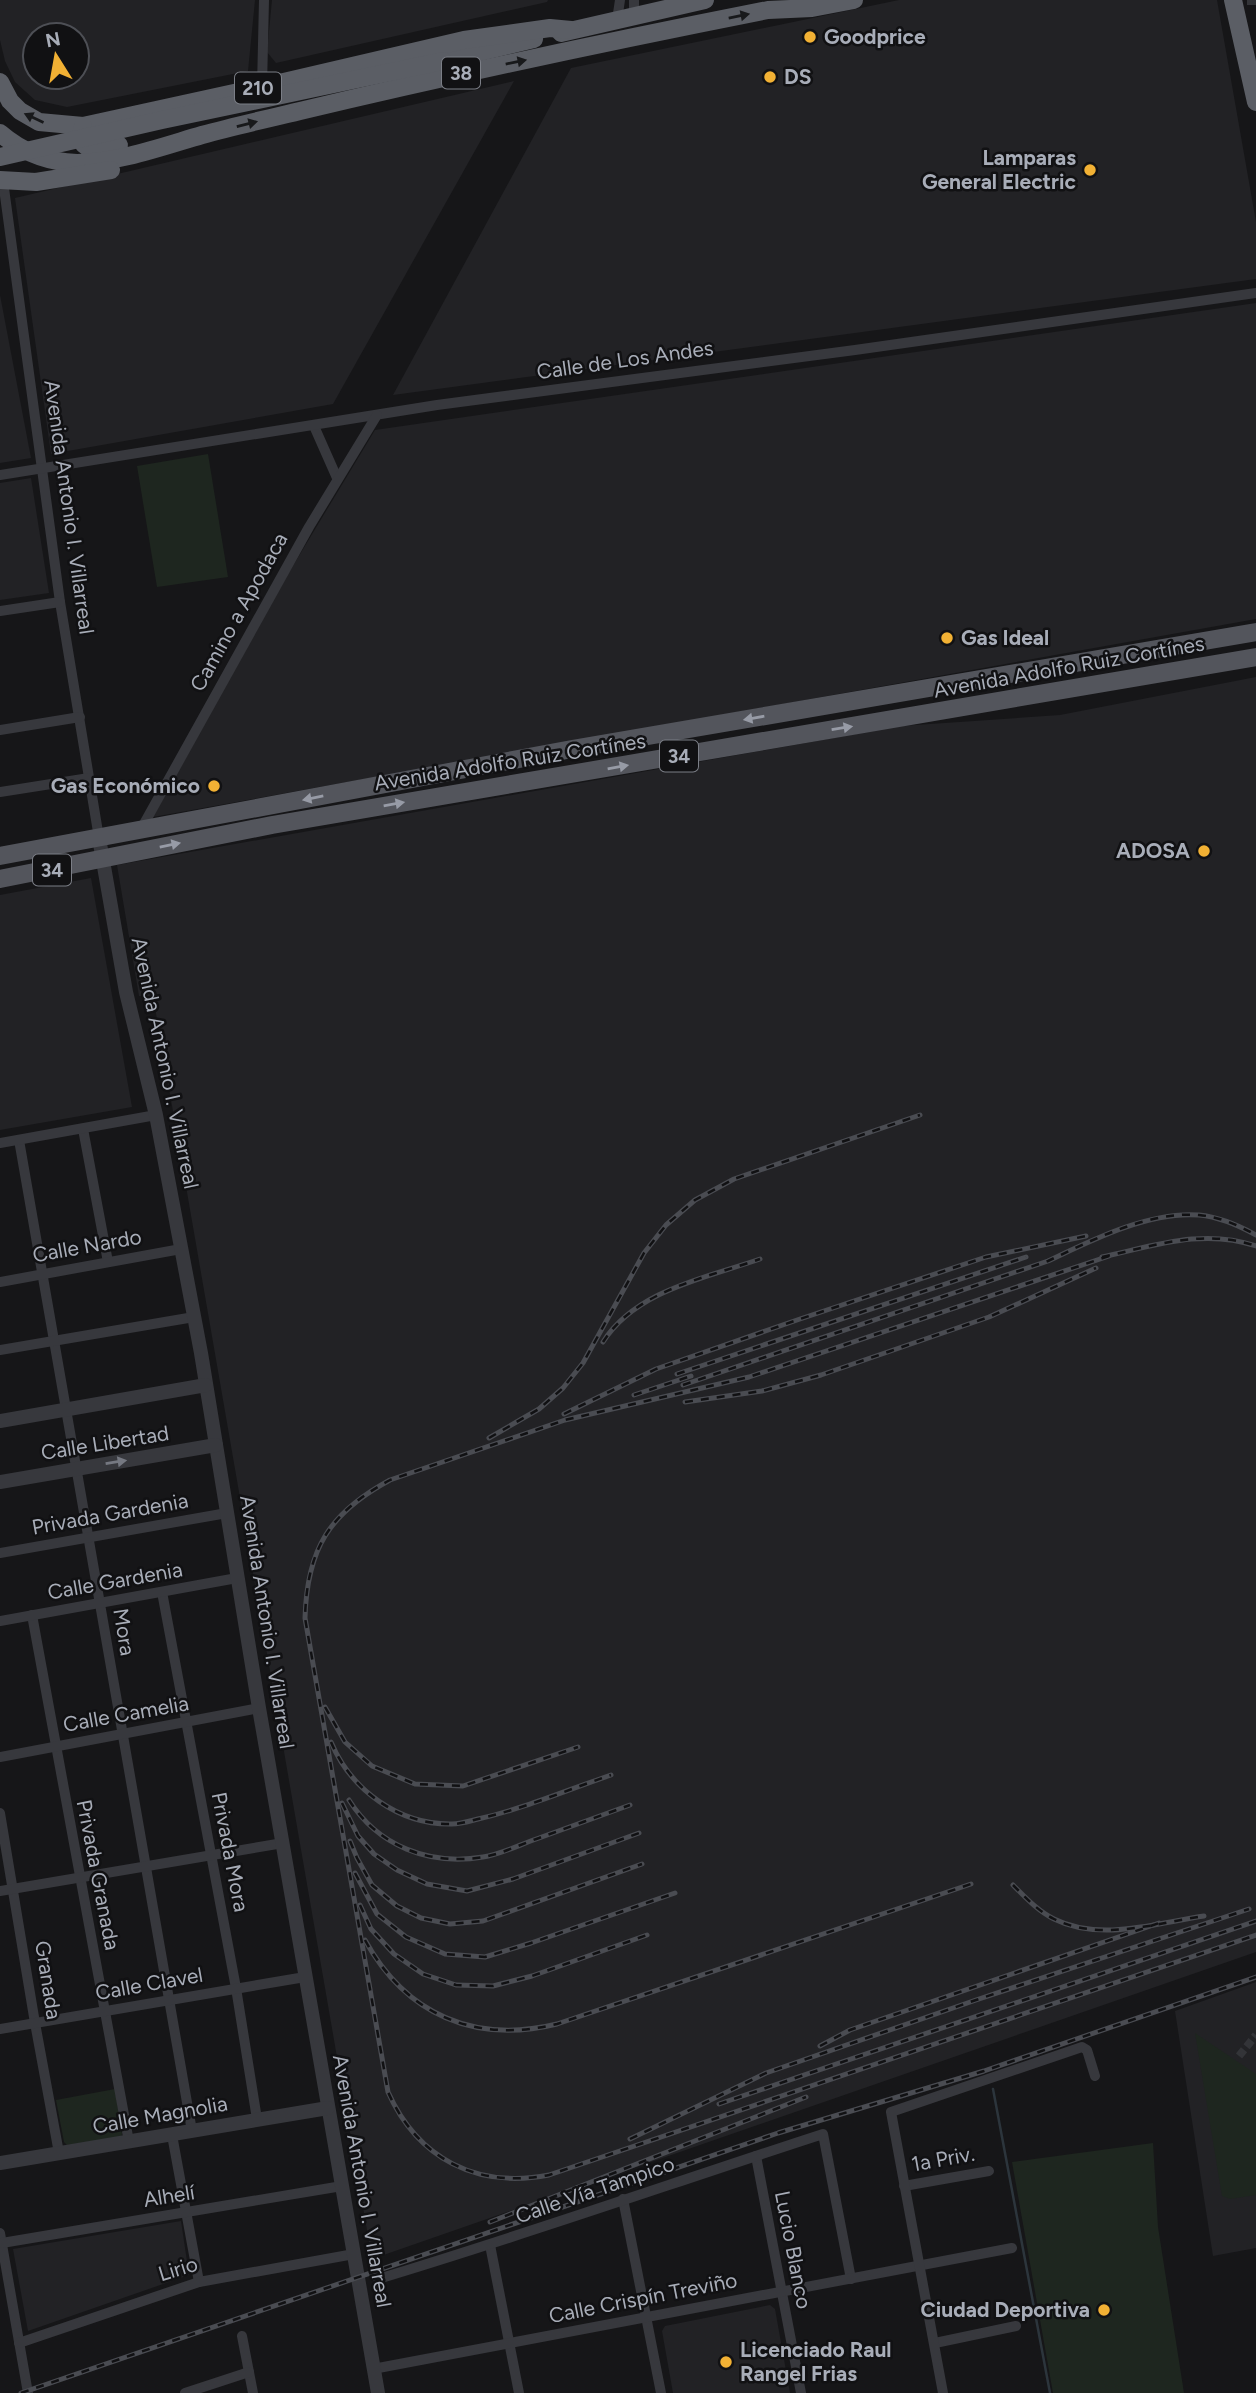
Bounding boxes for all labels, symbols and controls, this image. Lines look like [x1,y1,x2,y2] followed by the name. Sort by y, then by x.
[728,10,750,21] one-way arrow
[21,21,91,91] north arrow
[824,24,926,49] place label: Goodprice
[43,27,62,52] text: N
[802,29,818,45] marker: Goodprice
[505,56,527,67] one-way arrow
[442,58,480,88] road number: 38
[784,64,811,89] place label: DS
[762,69,778,85] marker: DS
[235,72,281,104] road number: 210
[24,112,44,124] one-way arrow
[236,118,258,129] one-way arrow
[922,145,1077,194] place label: Lamparas General Electric
[1082,162,1098,178] marker: Lamparas General Electric
[535,335,715,384] street label: Calle de Los Andes
[39,378,100,636] street label: Avenida Antonio I. Villarreal
[185,528,293,695] street label: Camino a Apodaca
[961,625,1049,650] place label: Gas Ideal
[932,630,1206,703] street label: Avenida Adolfo Ruiz Cortínes
[939,630,955,646] marker: Gas Ideal
[743,713,765,724] one-way arrow
[831,722,853,733] one-way arrow
[372,728,647,795] street label: Avenida Adolfo Ruiz Cortínes
[660,740,698,772] road number: 34
[607,761,629,772] one-way arrow
[51,773,200,798] place label: Gas Económico
[206,778,222,794] marker: Gas Económico
[302,793,324,804] one-way arrow
[383,798,405,809] one-way arrow
[1116,838,1190,863] place label: ADOSA
[159,840,181,851] one-way arrow
[1196,843,1212,859] marker: ADOSA
[33,855,71,886] road number: 34
[127,935,204,1191] street label: Avenida Antonio I. Villarreal
[30,1224,143,1267] street label: Calle Nardo
[39,1420,171,1465] street label: Calle Libertad
[105,1456,127,1467] one-way arrow
[30,1487,190,1540] street label: Privada Gardenia
[235,1493,300,1751] street label: Avenida Antonio I. Villarreal
[45,1556,184,1605] street label: Calle Gardenia
[108,1606,141,1657] street label: Mora
[61,1690,191,1737] street label: Calle Camelia
[207,1790,254,1914] street label: Privada Mora
[72,1798,125,1952] street label: Privada Granada
[30,1939,67,2021] street label: Granada
[93,1962,205,2005] street label: Calle Clavel
[328,2052,397,2309] street label: Avenida Antonio I. Villarreal
[90,2090,229,2139] street label: Calle Magnolia
[909,2141,977,2176] street label: 1a Priv.
[512,2151,678,2228] street label: Calle Vía Tampico
[142,2179,197,2212] street label: Alhelí
[770,2189,817,2311] street label: Lucio Blanco
[155,2251,201,2286] street label: Lirio
[547,2267,739,2328] street label: Calle Crispín Treviño
[921,2297,1090,2322] place label: Ciudad Deportiva
[1096,2302,1112,2318] marker: Ciudad Deportiva
[740,2337,892,2386] place label: Licenciado Raul Rangel Frias
[718,2354,734,2370] marker: Licenciado Raul Rangel Frias

